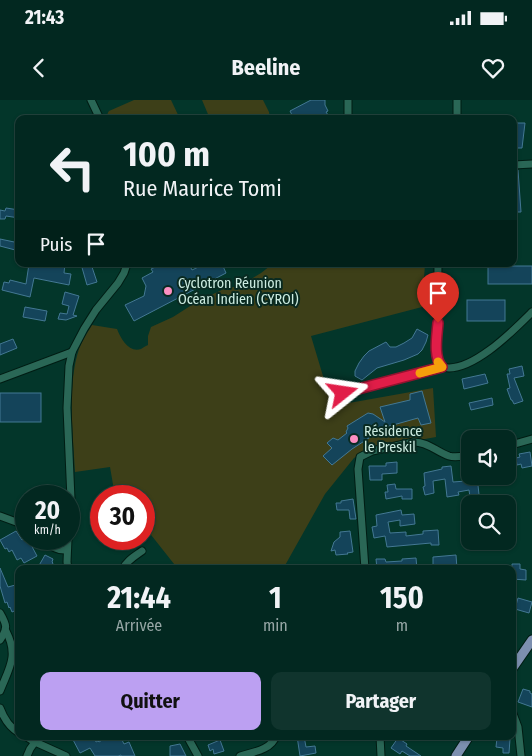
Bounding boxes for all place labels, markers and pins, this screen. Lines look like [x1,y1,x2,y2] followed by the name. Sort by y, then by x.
[417,272,459,323] pin
[178,275,299,308] place label: Cyclotron Réunion Océan Indien (CYROI)
[162,285,174,297] marker: Cyclotron Réunion Océan Indien (CYROI)
[364,423,422,456] place label: Résidence le Preskil
[348,433,360,445] marker: Résidence le Preskil

